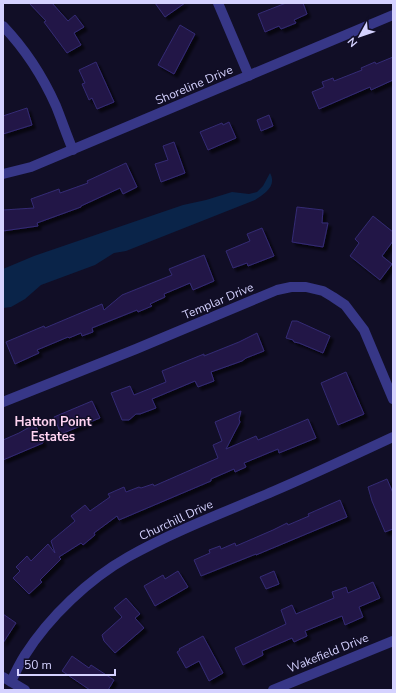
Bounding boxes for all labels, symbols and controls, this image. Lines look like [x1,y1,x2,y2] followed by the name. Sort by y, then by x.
[340,16,380,56] north arrow
[344,34,361,50] text: N
[153,62,235,108] street label: Shoreline Drive
[180,279,256,323] street label: Templar Drive
[15,413,92,446] district label: Hatton Point Estates
[137,496,215,544] street label: Churchill Drive
[285,629,371,677] street label: Wakefield Drive
[18,651,115,677] scale bar
[24,657,52,673] text: 50 m

